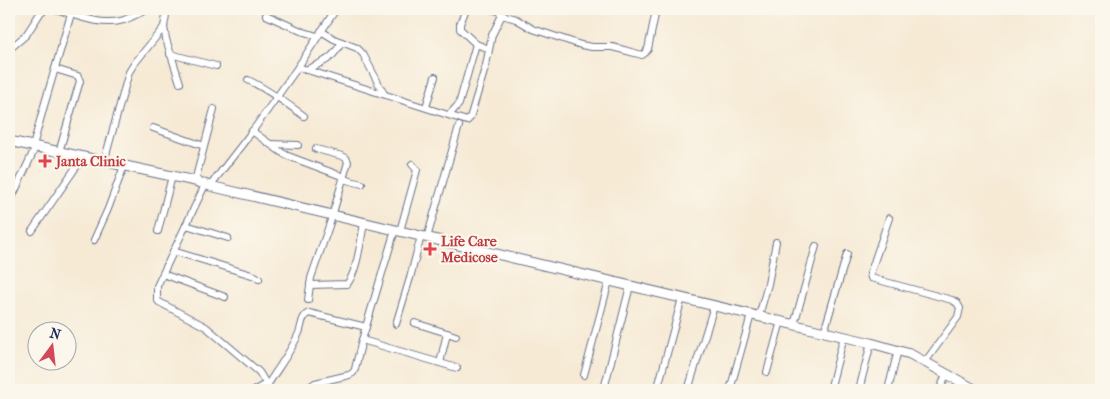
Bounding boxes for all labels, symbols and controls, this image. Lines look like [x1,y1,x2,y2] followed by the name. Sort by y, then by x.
[54,153,127,170] place label: Janta Clinic
[38,154,52,168] marker: Janta Clinic
[440,233,498,266] place label: Life Care Medicose
[423,242,437,256] marker: Life Care Medicose
[28,322,78,372] north arrow
[48,324,63,344] text: N

